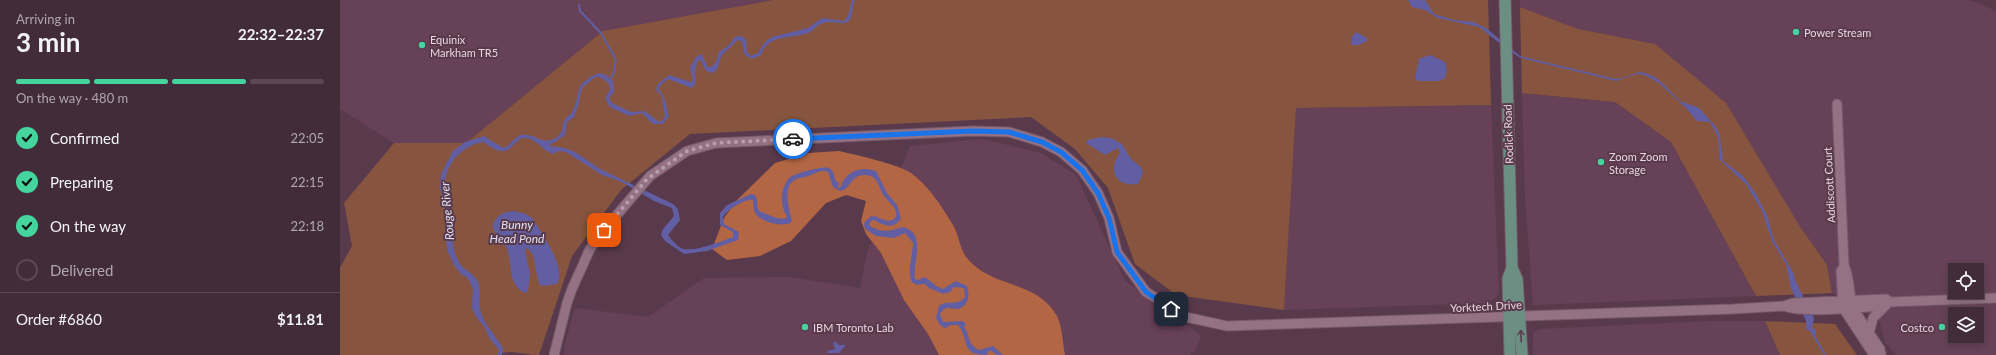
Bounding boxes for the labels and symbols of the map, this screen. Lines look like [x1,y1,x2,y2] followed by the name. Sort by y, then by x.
[1804,26,1871,39] place label: Power Stream
[1791,27,1801,37] marker: Power Stream
[430,33,498,59] place label: Equinix Markham TR5
[417,40,427,50] marker: Equinix Markham TR5
[1500,104,1516,164] street label: Rodick Road
[773,119,813,159] courier
[1821,147,1837,223] street label: Addiscott Court
[1609,150,1668,176] place label: Zoom Zoom Storage
[1596,157,1606,167] marker: Zoom Zoom Storage
[437,180,457,241] water label: Rouge River
[587,213,621,247] pin
[490,217,545,246] water label: Bunny Head Pond
[1154,292,1188,326] pin
[1450,298,1522,314] street label: Yorktech Drive
[813,321,894,334] place label: IBM Toronto Lab
[1900,321,1934,334] place label: Costco
[800,322,810,332] marker: IBM Toronto Lab
[1937,322,1947,332] marker: Costco
[1518,330,1525,343] one-way arrow

